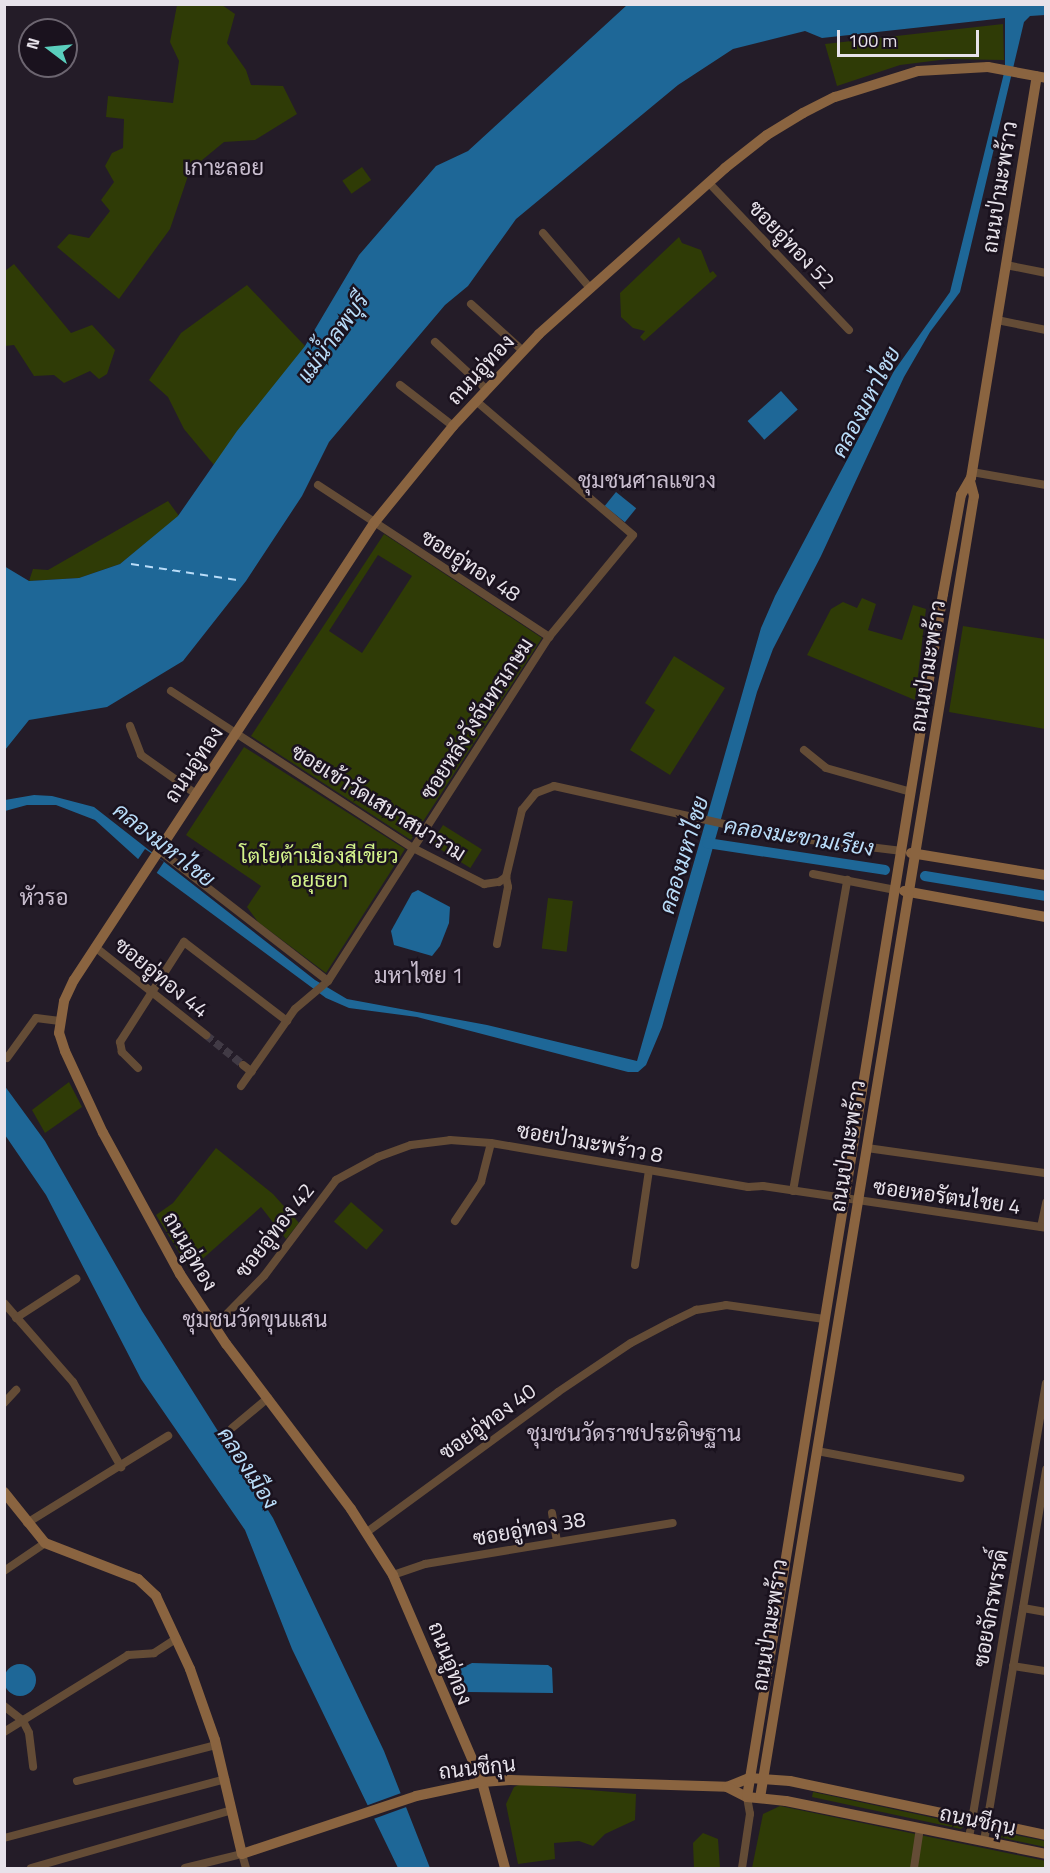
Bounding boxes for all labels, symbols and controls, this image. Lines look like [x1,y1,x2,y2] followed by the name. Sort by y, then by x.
[18,18,78,78] north arrow
[840,18,982,56] scale bar
[848,27,897,54] text: 100 m
[20,35,46,52] text: N
[976,119,1022,255] street label: ถนนป่ามะพร้าว
[184,155,264,181] district label: เกาะลอย
[744,194,840,294] street label: ซอยอู่ทอง 52
[292,288,374,388] water label: แม่น้ำลพบุรี
[441,329,519,409] street label: ถนนอู่ทอง
[826,342,906,462] water label: คลองมหาไชย
[578,468,716,494] district label: ชุมชนศาลแขวง
[417,524,525,606] street label: ซอยอู่ทอง 48
[904,598,950,734] street label: ถนนป่ามะพร้าว
[414,633,538,803] street label: ซอยหลังวังจันทรเกษม
[158,721,228,807] street label: ถนนอู่ทอง
[287,738,471,866] street label: ซอยเข้าวัดเสนาสนาราม
[654,793,714,917] water label: คลองมหาไชย
[108,797,220,893] water label: คลองมหาไชย
[722,812,876,862] water label: คลองมะขามเรียง
[240,842,398,892] park label: โตโยต้าเมืองสีเขียว อยุธยา
[20,885,68,911] district label: หัวรอ
[110,932,214,1022] street label: ซอยอู่ทอง 44
[374,963,464,989] district label: มหาไชย 1
[824,1078,870,1214] street label: ถนนป่ามะพร้าว
[515,1117,665,1167] street label: ซอยป่ามะพร้าว 8
[872,1173,1022,1219] street label: ซอยหอรัตนไชย 4
[229,1178,319,1282] street label: ซอยอู่ทอง 42
[158,1207,224,1295] street label: ถนนอู่ทอง
[182,1307,328,1333] district label: ชุมชนวัดขุนแสน
[434,1377,540,1465] street label: ซอยอู่ทอง 40
[527,1421,741,1447] district label: ชุมชนวัดราชประดิษฐาน
[212,1422,284,1514] water label: คลองเมือง
[471,1506,587,1550] street label: ซอยอู่ทอง 38
[967,1547,1013,1669] street label: ซอยจักรพรรดิ์
[746,1557,792,1693] street label: ถนนป่ามะพร้าว
[424,1618,478,1708] street label: ถนนอู่ทอง
[437,1750,517,1784] street label: ถนนชีกุน
[938,1800,1018,1840] street label: ถนนชีกุน

